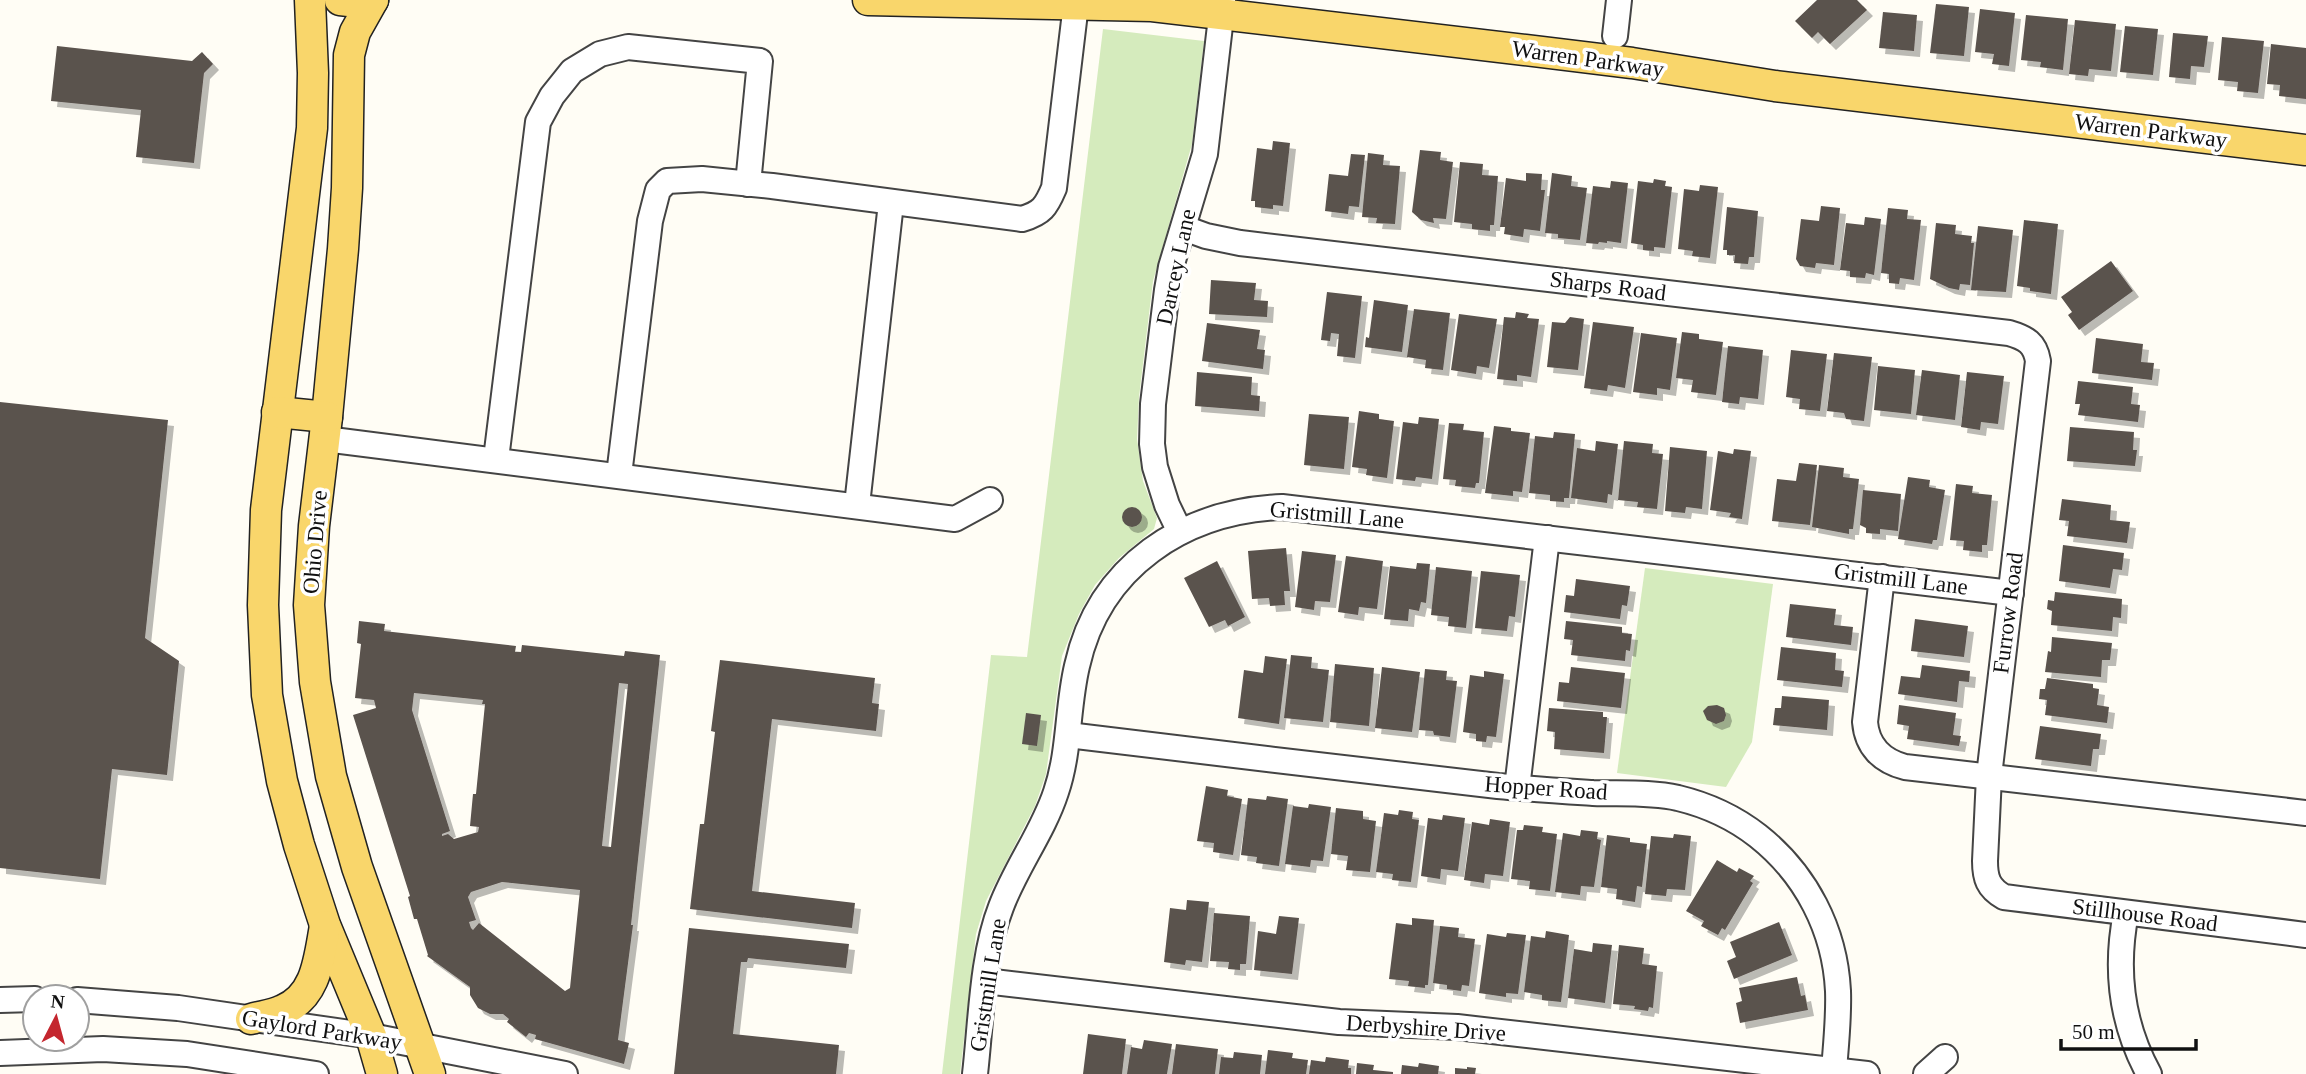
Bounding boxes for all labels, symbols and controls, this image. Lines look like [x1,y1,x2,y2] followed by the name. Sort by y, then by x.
[1510,36,1666,82] street label: Warren Parkway
[2073,109,2229,153] street label: Warren Parkway
[1151,207,1201,327] street label: Darcey Lane
[1548,266,1668,306] street label: Sharps Road
[298,489,332,595] street label: Ohio Drive
[1269,497,1405,533] street label: Gristmill Lane
[1988,550,2028,675] street label: Furrow Road
[1833,558,1969,600] street label: Gristmill Lane
[1484,771,1609,805] street label: Hopper Road
[2071,894,2220,936] street label: Stillhouse Road
[965,916,1011,1054] street label: Gristmill Lane
[21,983,91,1053] north arrow
[50,990,66,1013] text: N
[240,1005,404,1055] street label: Gaylord Parkway
[2061,1007,2196,1052] scale bar
[1345,1010,1507,1046] street label: Derbyshire Drive
[2072,1020,2115,1044] text: 50 m

